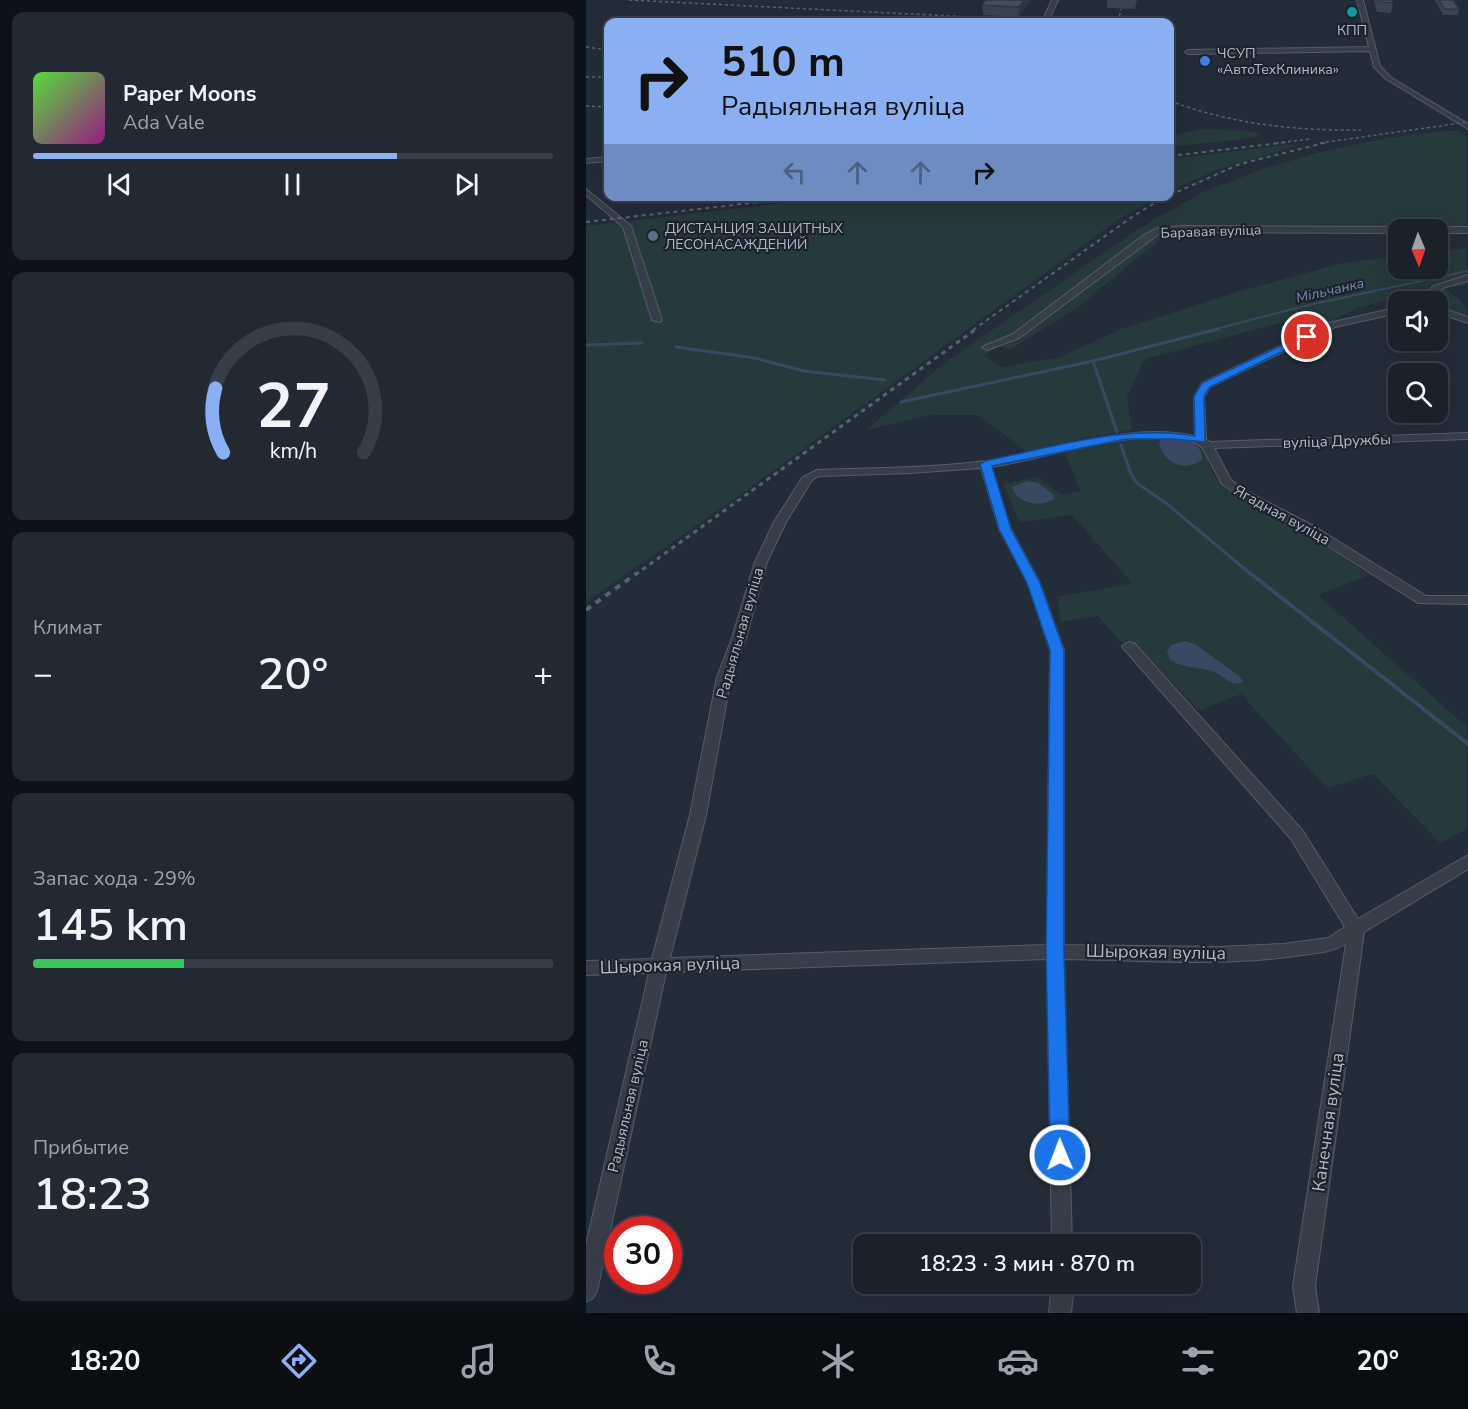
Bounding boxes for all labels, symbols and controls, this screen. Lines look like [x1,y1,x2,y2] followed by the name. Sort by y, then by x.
[1345,5,1359,19] marker: КПП
[1337,21,1367,40] place label: КПП
[721,34,845,91] text: 510 m
[622,42,700,120] icon: right
[1217,44,1339,79] place label: ЧСУП «АвтоТехКлиника»
[1198,54,1212,68] marker: ЧСУП «АвтоТехКлиника»
[123,79,257,109] text: Paper Moons
[721,88,965,125] text: Радыяльная вуліца
[123,109,205,136] text: Ada Vale
[778,156,811,189] icon: left
[841,156,874,189] icon: ahead
[904,156,937,189] icon: ahead
[967,156,1000,189] icon: right
[103,168,136,201] icon: previous
[276,168,309,201] icon: pause
[450,168,483,201] icon: next
[665,219,843,254] place label: ДИСТАНЦИЯ ЗАЩИТНЫХ ЛЕСОНАСАЖДЕНИЙ
[1388,219,1448,279] north arrow
[1388,219,1448,423] map controls
[1160,220,1262,243] street label: Баравая вуліца
[646,229,660,243] marker: ДИСТАНЦИЯ ЗАЩИТНЫХ ЛЕСОНАСАЖДЕНИЙ
[1294,273,1366,308] water label: Мільчанка
[1388,291,1448,351] button: sound
[1281,311,1332,362] pin
[1290,320,1323,353] icon: arrive
[1388,363,1448,423] button: search
[256,364,330,449] text: 27
[1283,429,1391,453] street label: вуліца Дружбы
[269,437,317,467] text: km/h
[1230,480,1334,550] street label: Ягадная вуліца
[712,565,768,701] street label: Радыяльная вуліца
[33,614,102,641] text: Климат
[258,644,328,705] text: 20°
[33,652,53,697] text: −
[533,652,553,697] text: +
[33,865,196,892] text: Запас хода · 29%
[33,895,188,956] text: 145 km
[1086,939,1226,965] street label: Шырокая вуліца
[599,951,741,979] street label: Шырокая вуліца
[603,1038,653,1174] street label: Радыяльная вуліца
[1306,1051,1350,1193] street label: Канечная вуліца
[1028,1123,1092,1187] position arrow
[33,1134,129,1161] text: Прибытие
[33,1164,152,1225] text: 18:23
[604,1216,682,1294] speed limit sign: 30
[919,1249,1135,1279] text: 18:23 · 3 мин · 870 m
[278,1340,320,1382] icon: directions
[458,1340,500,1382] icon: music
[638,1340,680,1382] icon: phone
[817,1340,859,1382] icon: climate
[997,1340,1039,1382] icon: car
[1177,1340,1219,1382] icon: filters
[69,1343,140,1380] text: 18:20
[1356,1343,1399,1380] text: 20°

